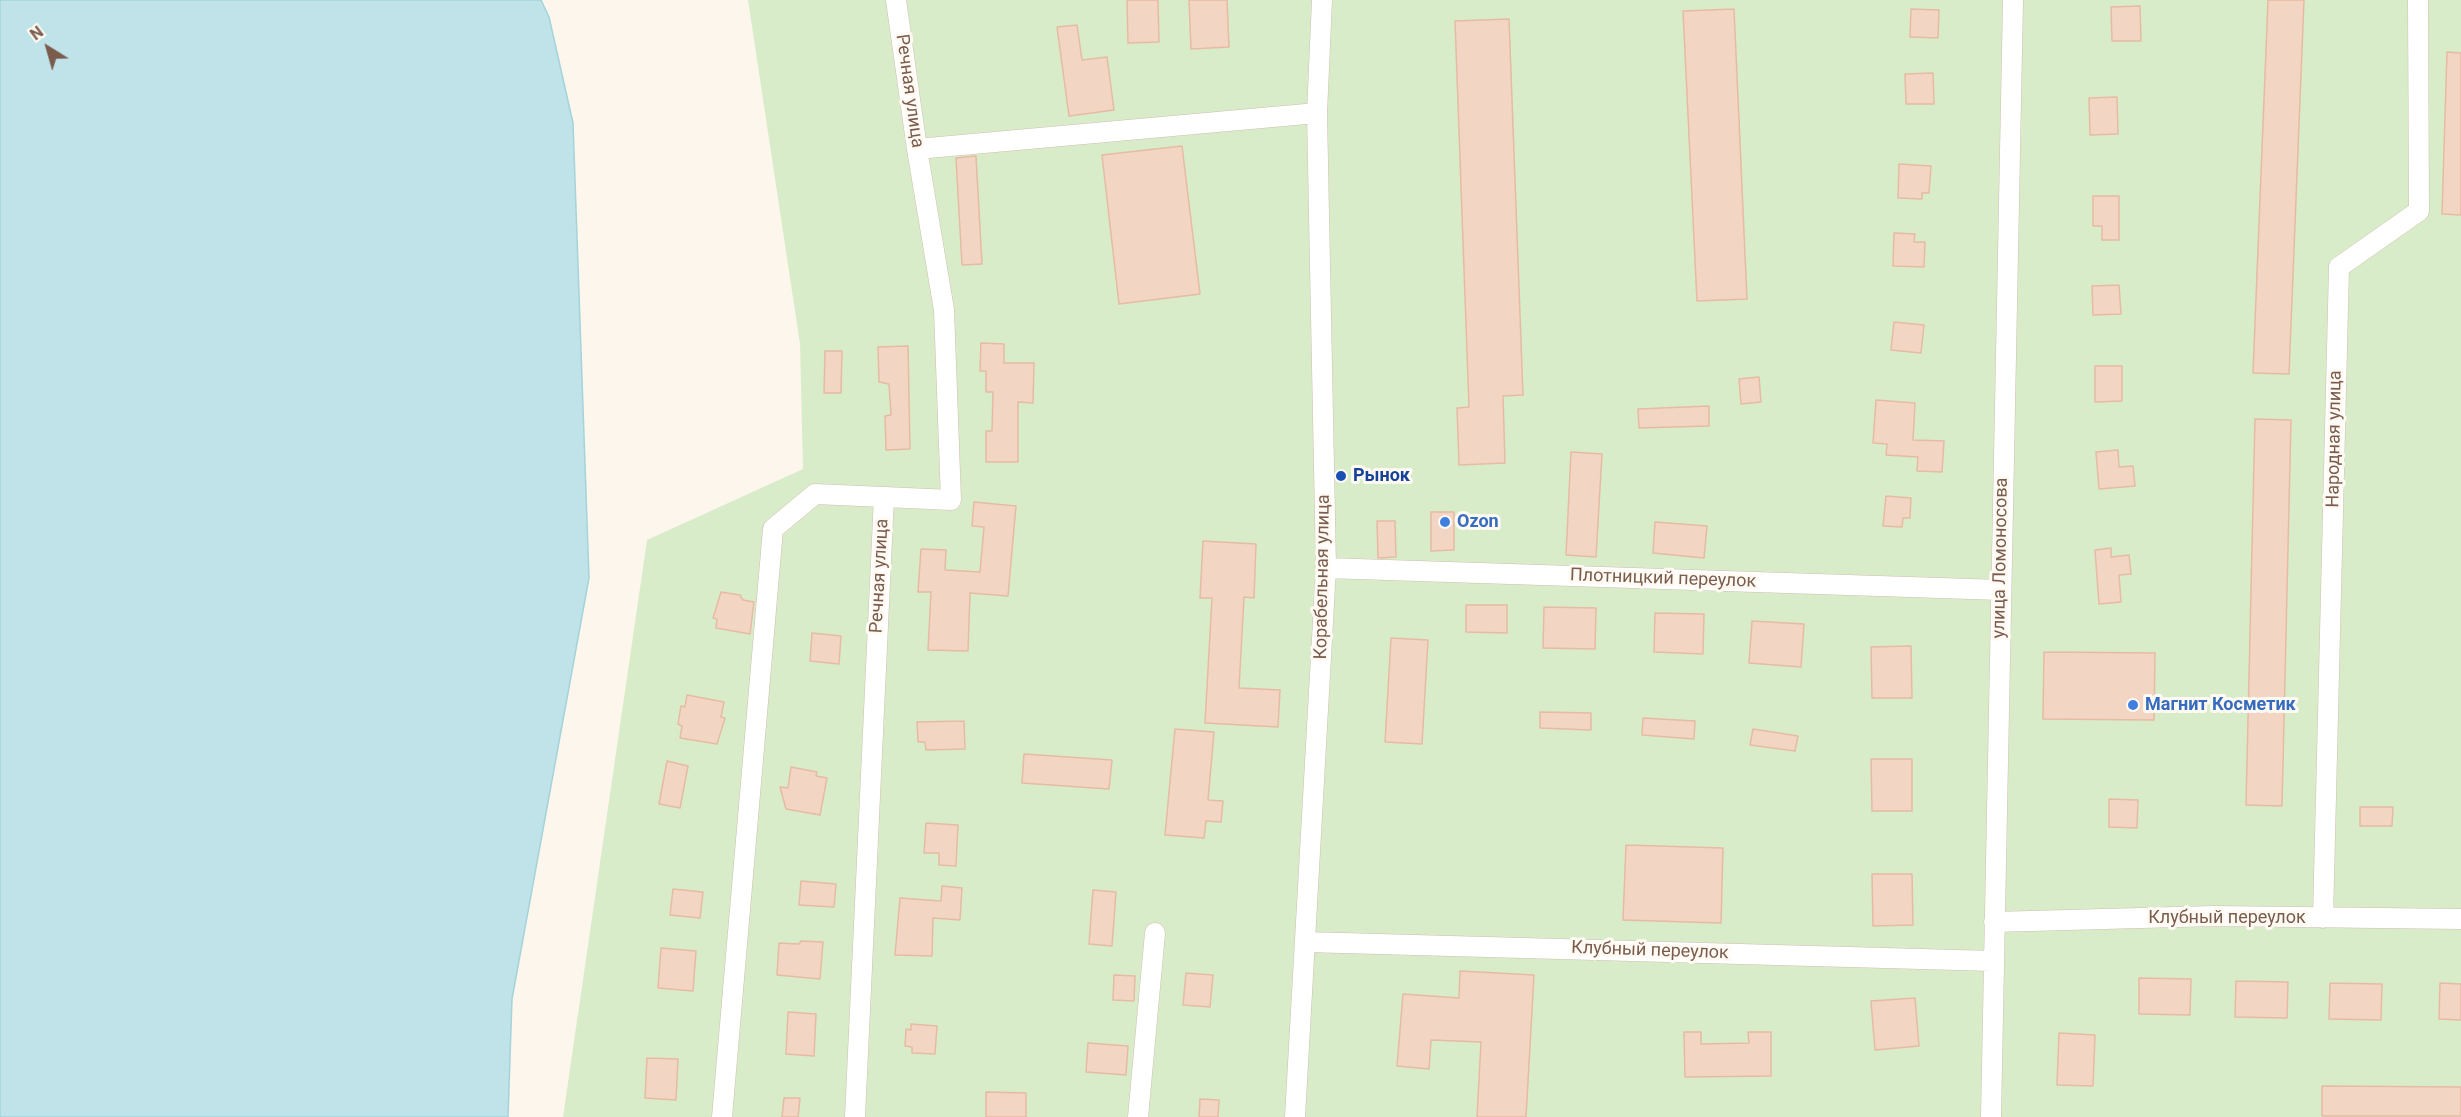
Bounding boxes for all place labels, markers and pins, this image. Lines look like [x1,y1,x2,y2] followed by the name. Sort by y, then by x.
[1353,465,1410,487] place label: Рынок
[1334,469,1348,483] marker: Рынок
[1457,511,1499,533] place label: Ozon
[1438,515,1452,529] marker: Ozon
[2145,694,2296,716] place label: Магнит Косметик
[2126,698,2140,712] marker: Магнит Косметик

